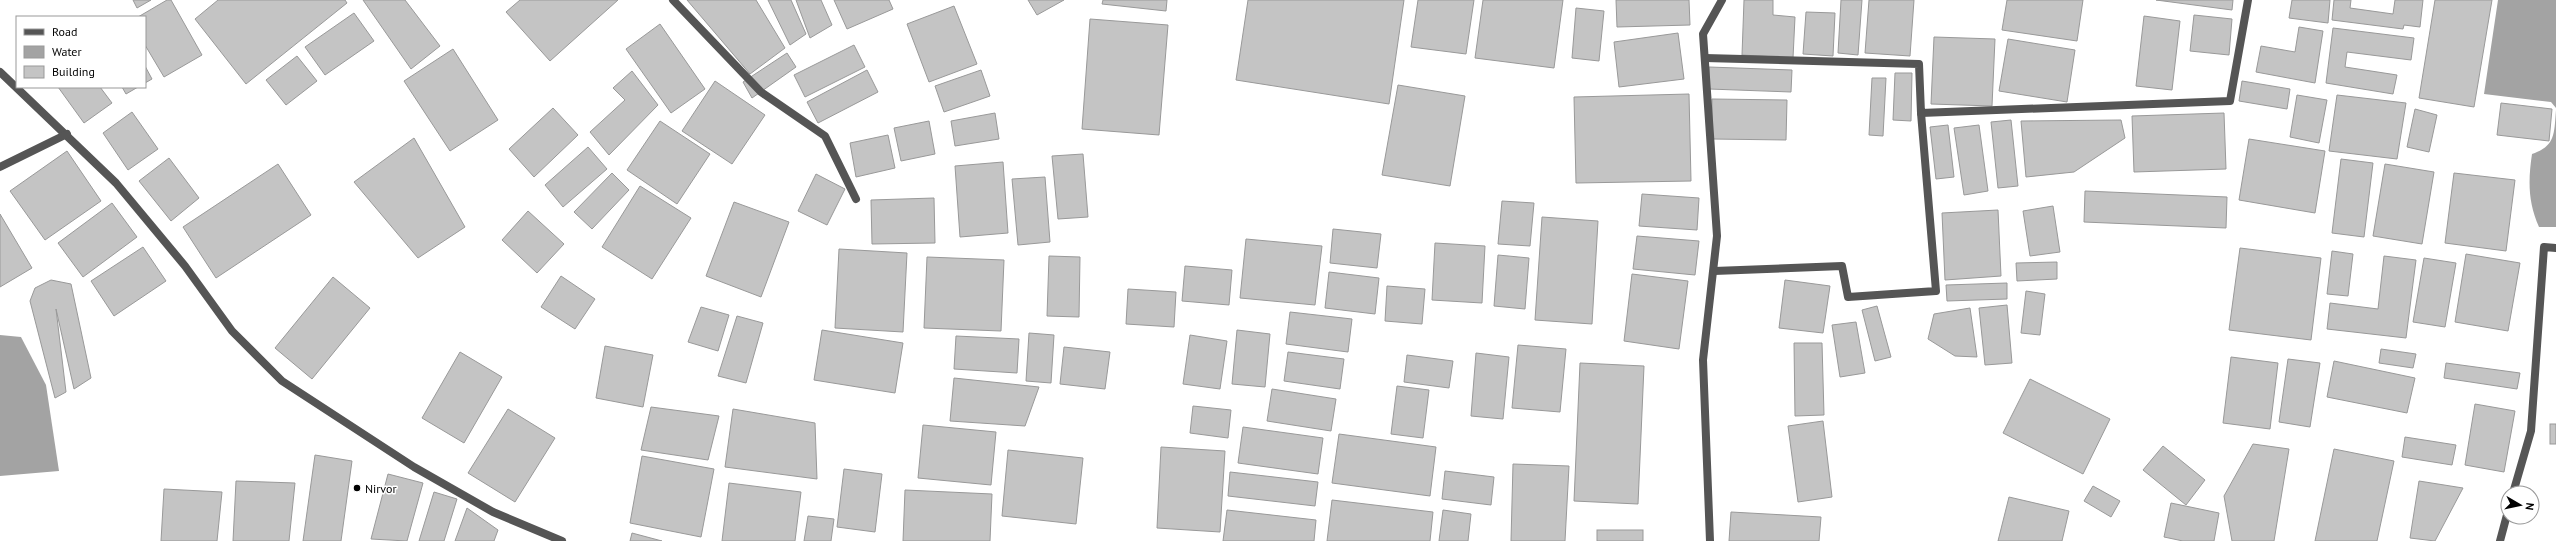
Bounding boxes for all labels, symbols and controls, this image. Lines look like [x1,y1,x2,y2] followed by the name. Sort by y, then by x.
[16,16,146,88] legend
[52,24,77,39] text: Road
[52,44,82,59] text: Water
[52,64,95,79] text: Building
[365,481,397,496] place label: Nirvor
[352,483,362,493] marker: Nirvor
[2500,485,2540,525] north arrow
[2522,502,2537,511] text: N

